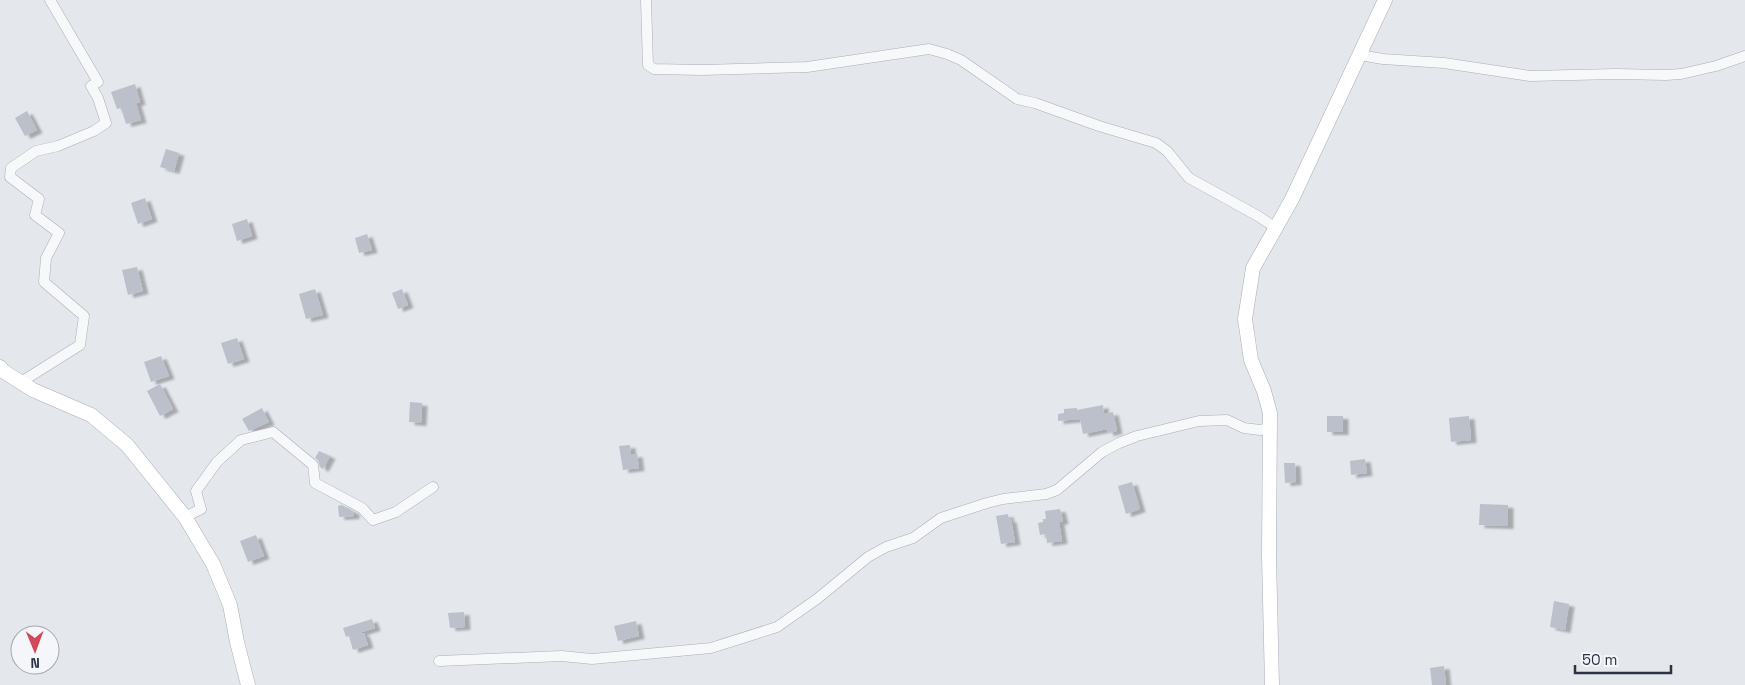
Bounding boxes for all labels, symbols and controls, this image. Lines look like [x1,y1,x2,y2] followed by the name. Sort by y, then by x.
[10,625,60,675] north arrow
[1575,642,1671,674] scale bar
[1582,650,1617,669] text: 50 m
[30,654,40,672] text: N

